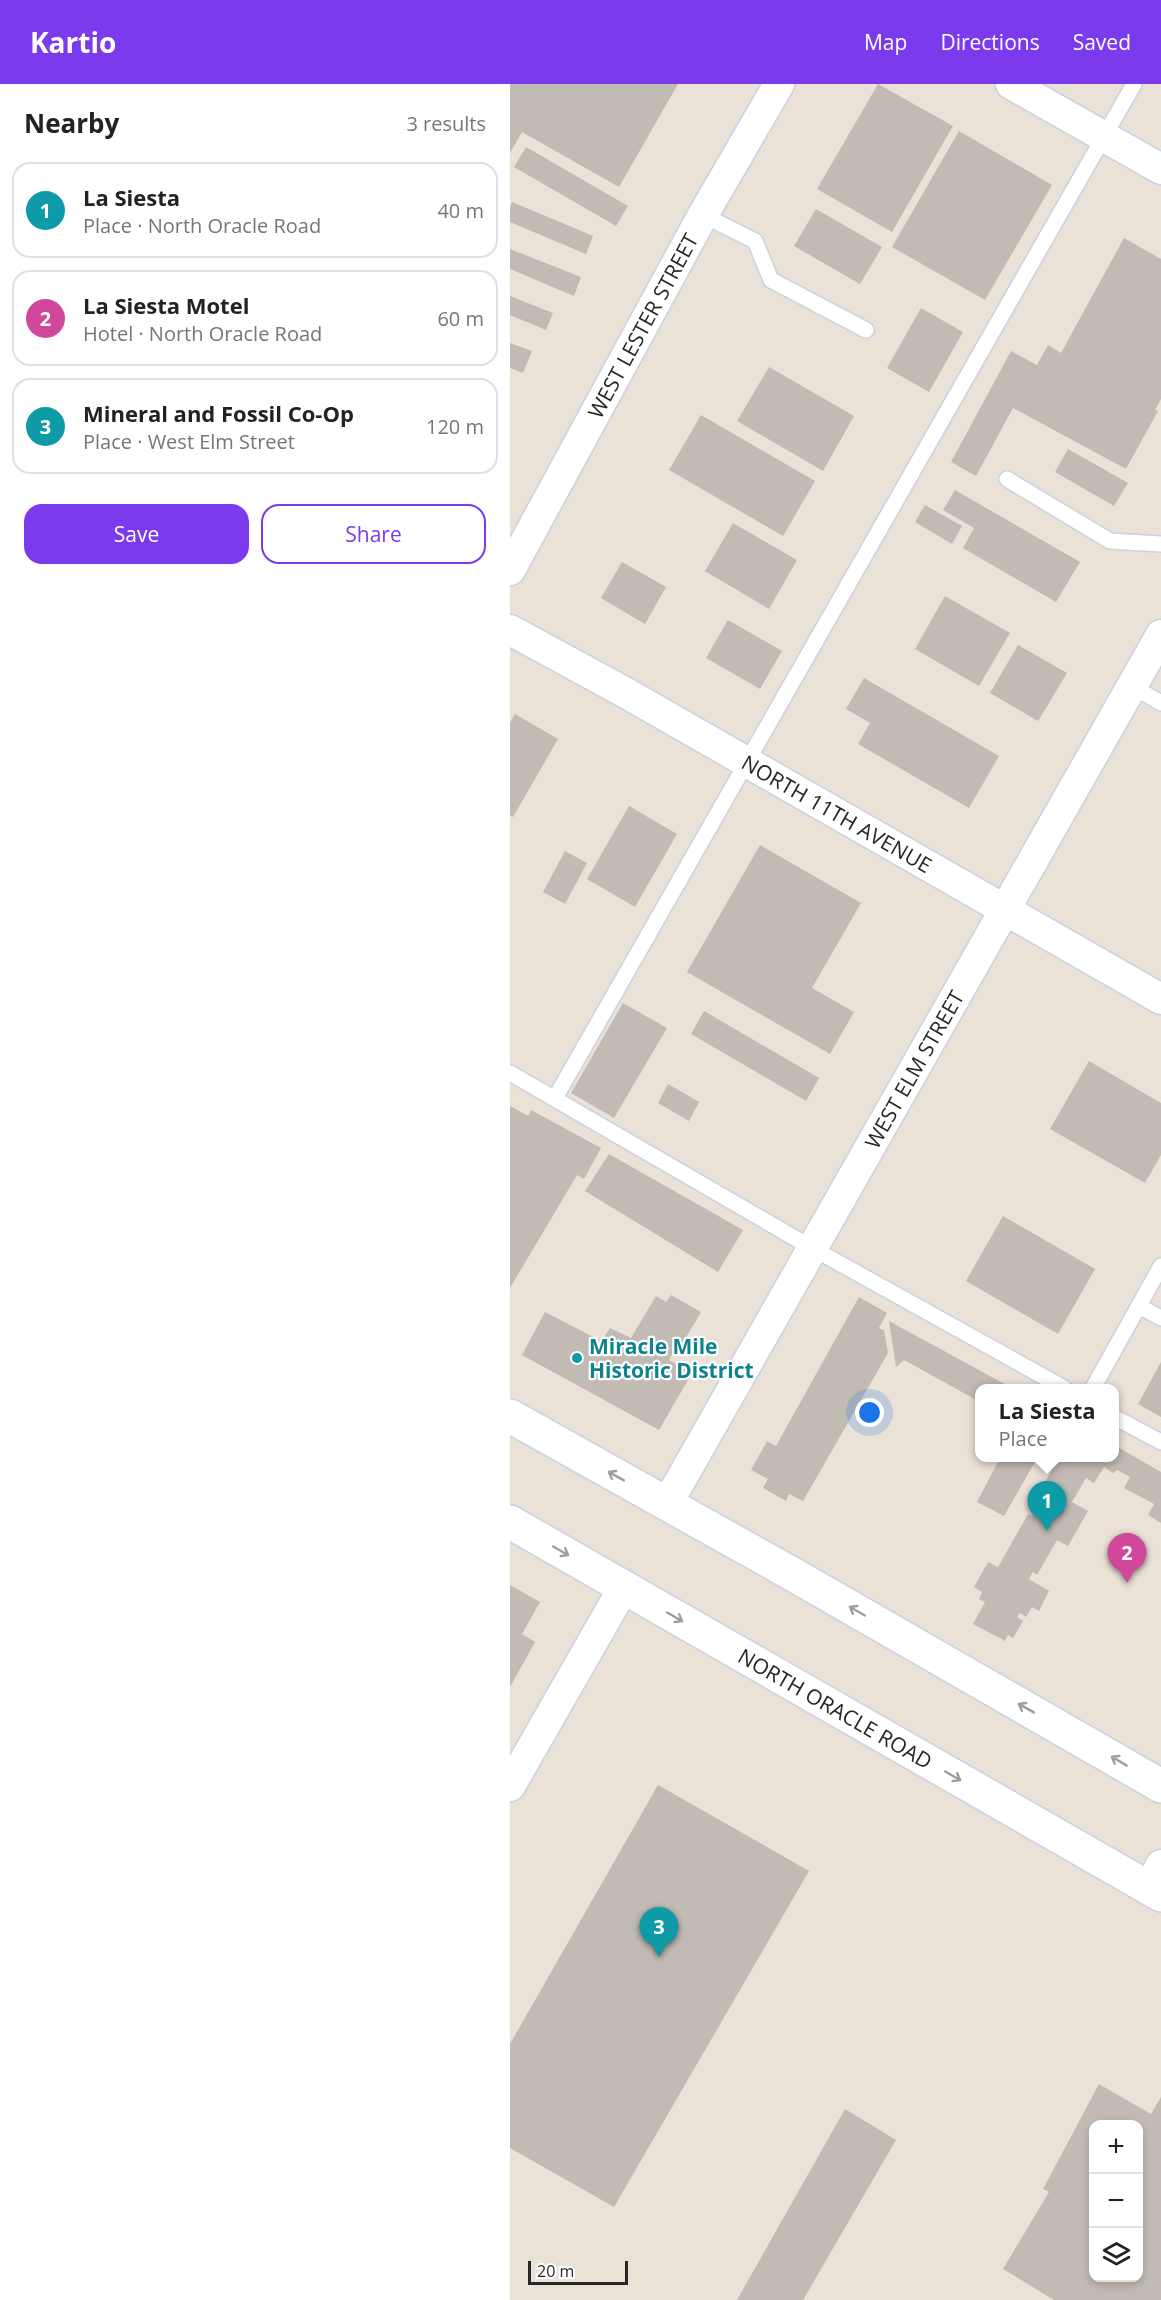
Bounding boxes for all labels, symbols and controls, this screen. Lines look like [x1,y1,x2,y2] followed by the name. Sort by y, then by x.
[30,23,116,61] text: Kartio
[864,28,907,56] text: Map
[940,28,1040,56] text: Directions
[1073,28,1131,56] text: Saved
[24,105,119,141] text: Nearby
[406,110,486,137] text: 3 results
[83,182,180,212] text: La Siesta
[40,197,51,224] text: 1
[437,197,484,224] text: 40 m
[83,212,321,239] text: Place · North Oracle Road
[581,228,705,423] street label: WEST LESTER STREET
[83,290,249,320] text: La Siesta Motel
[40,305,51,332] text: 2
[437,305,484,332] text: 60 m
[83,320,322,347] text: Hotel · North Oracle Road
[83,398,354,428] text: Mineral and Fossil Co-Op
[40,413,51,440] text: 3
[426,413,484,440] text: 120 m
[83,428,295,455] text: Place · West Elm Street
[24,504,249,564] button: Save
[261,504,486,564] button: Share
[737,748,937,879] street label: NORTH 11TH AVENUE
[858,985,970,1153] street label: WEST ELM STREET
[589,1332,754,1384] place label: Miracle Mile Historic District
[570,1351,584,1365] marker: Miracle Mile Historic District
[975,1384,1119,1462] popup
[998,1395,1096,1425] text: La Siesta
[855,1398,884,1427] your location
[998,1425,1047,1452] text: Place
[608,1469,625,1481] one-way arrow
[1028,1482,1066,1531] pin: 1
[1108,1534,1146,1583] pin: 2
[552,1545,569,1557] one-way arrow
[849,1605,866,1617] one-way arrow
[666,1611,683,1623] one-way arrow
[733,1642,938,1775] street label: NORTH ORACLE ROAD
[1018,1702,1035,1714] one-way arrow
[1111,1755,1128,1767] one-way arrow
[945,1771,962,1783] one-way arrow
[640,1908,678,1957] pin: 3
[1089,2120,1143,2282] map controls
[1089,2120,1143,2174] button: +
[1089,2174,1143,2228] button: −
[1089,2228,1143,2282] button: layers
[528,2258,628,2286] scale bar
[537,2260,574,2282] text: 20 m

